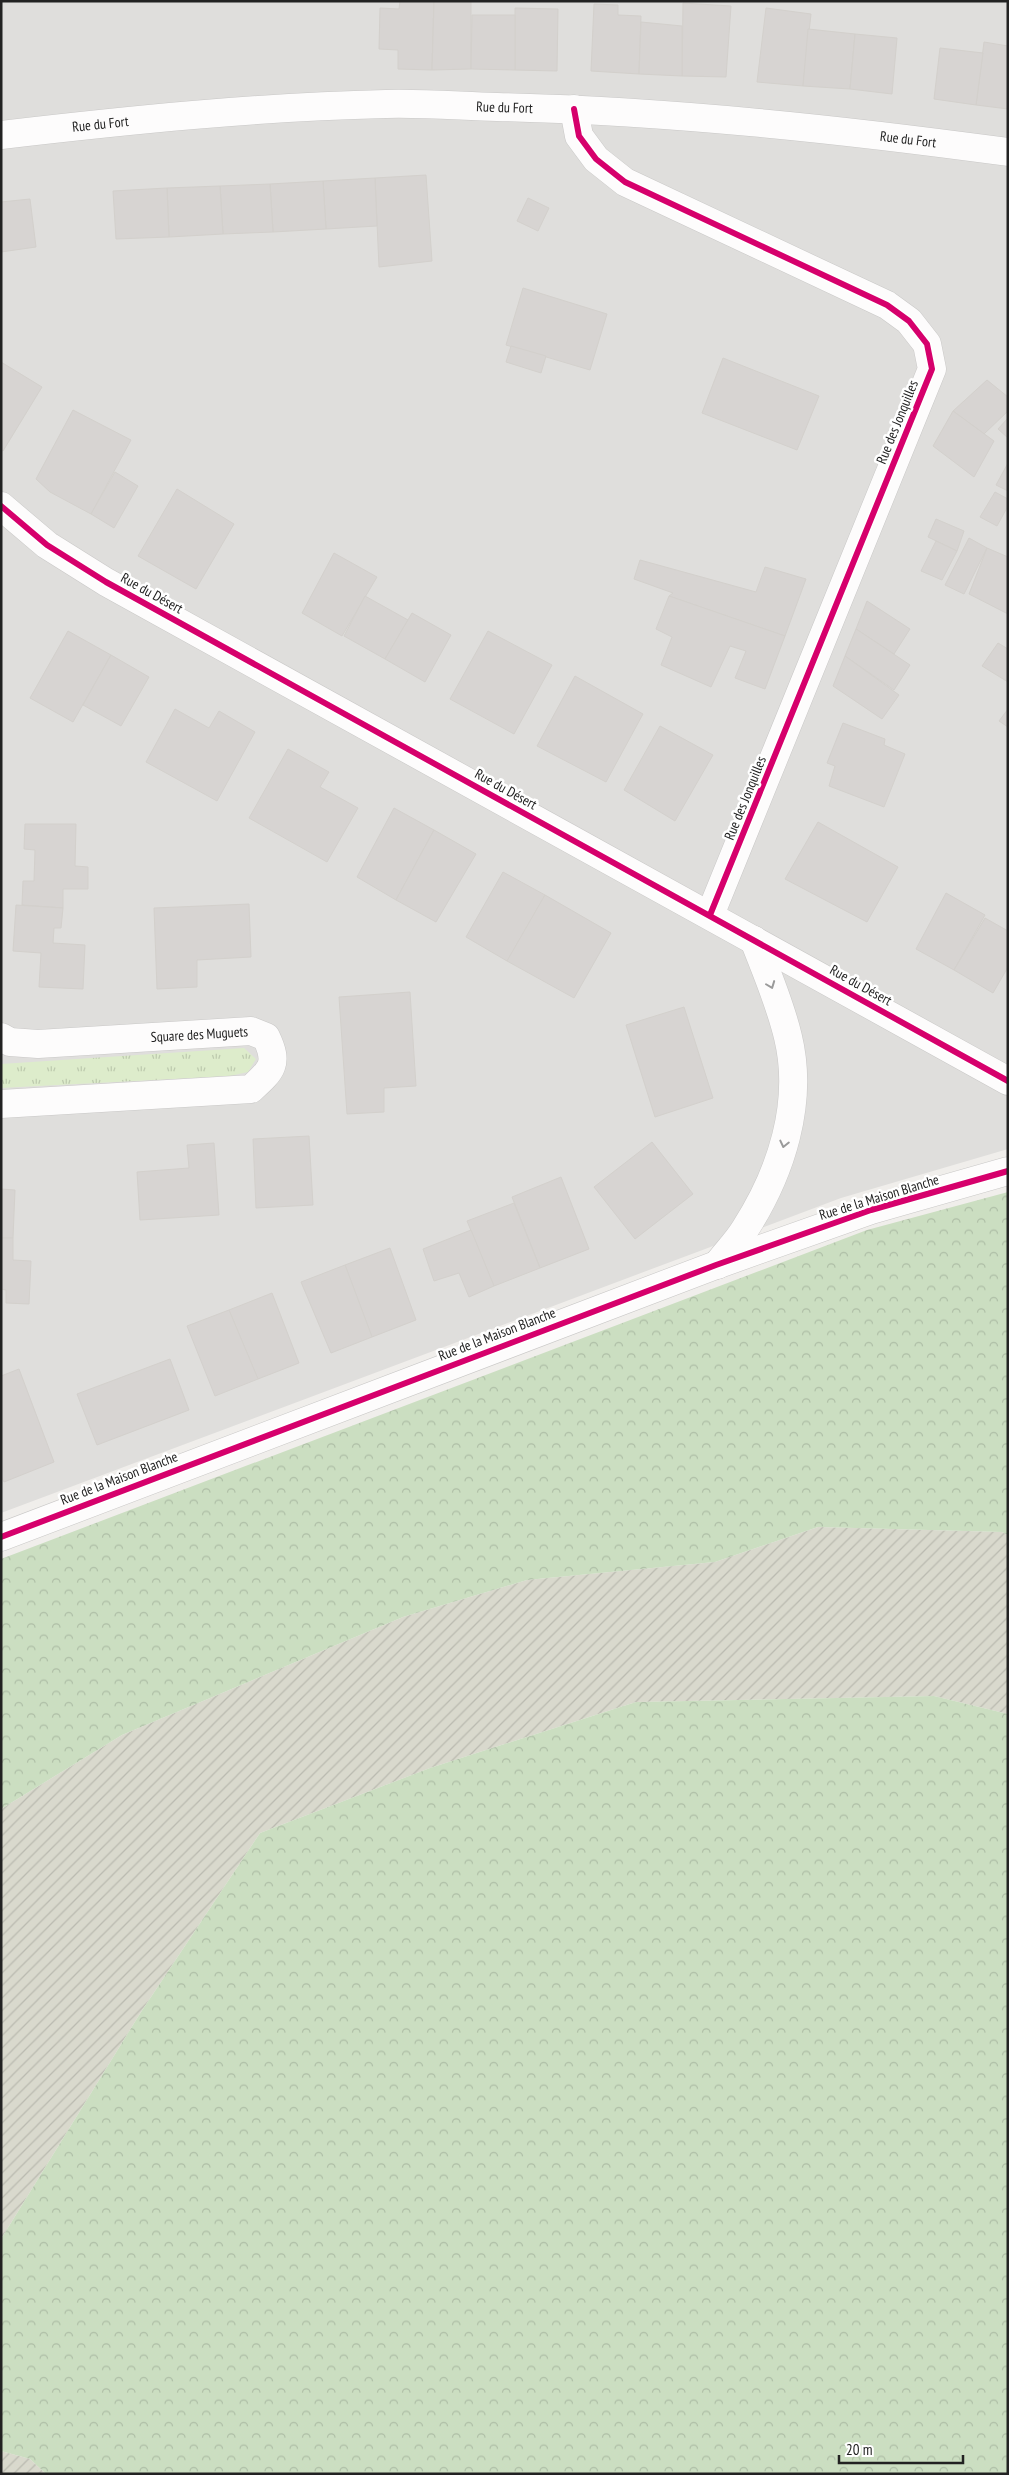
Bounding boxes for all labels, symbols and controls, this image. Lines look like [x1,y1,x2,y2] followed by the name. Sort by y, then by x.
[476,97,533,117] street label: Rue du Fort
[71,112,130,136] street label: Rue du Fort
[879,127,937,152] street label: Rue du Fort
[872,377,922,467] street label: Rue des Jonquilles
[118,569,186,618] street label: Rue du Désert
[720,753,770,843] street label: Rue des Jonquilles
[472,765,540,814] street label: Rue du Désert
[827,961,895,1010] street label: Rue du Désert
[765,980,775,989] one-way arrow
[150,1022,249,1046] street label: Square des Muguets
[779,1139,790,1148] one-way arrow
[817,1170,941,1224] street label: Rue de la Maison Blanche
[436,1303,558,1365] street label: Rue de la Maison Blanche
[58,1447,180,1509] street label: Rue de la Maison Blanche
[839,2432,963,2464] scale bar
[846,2440,872,2459] text: 20 m

